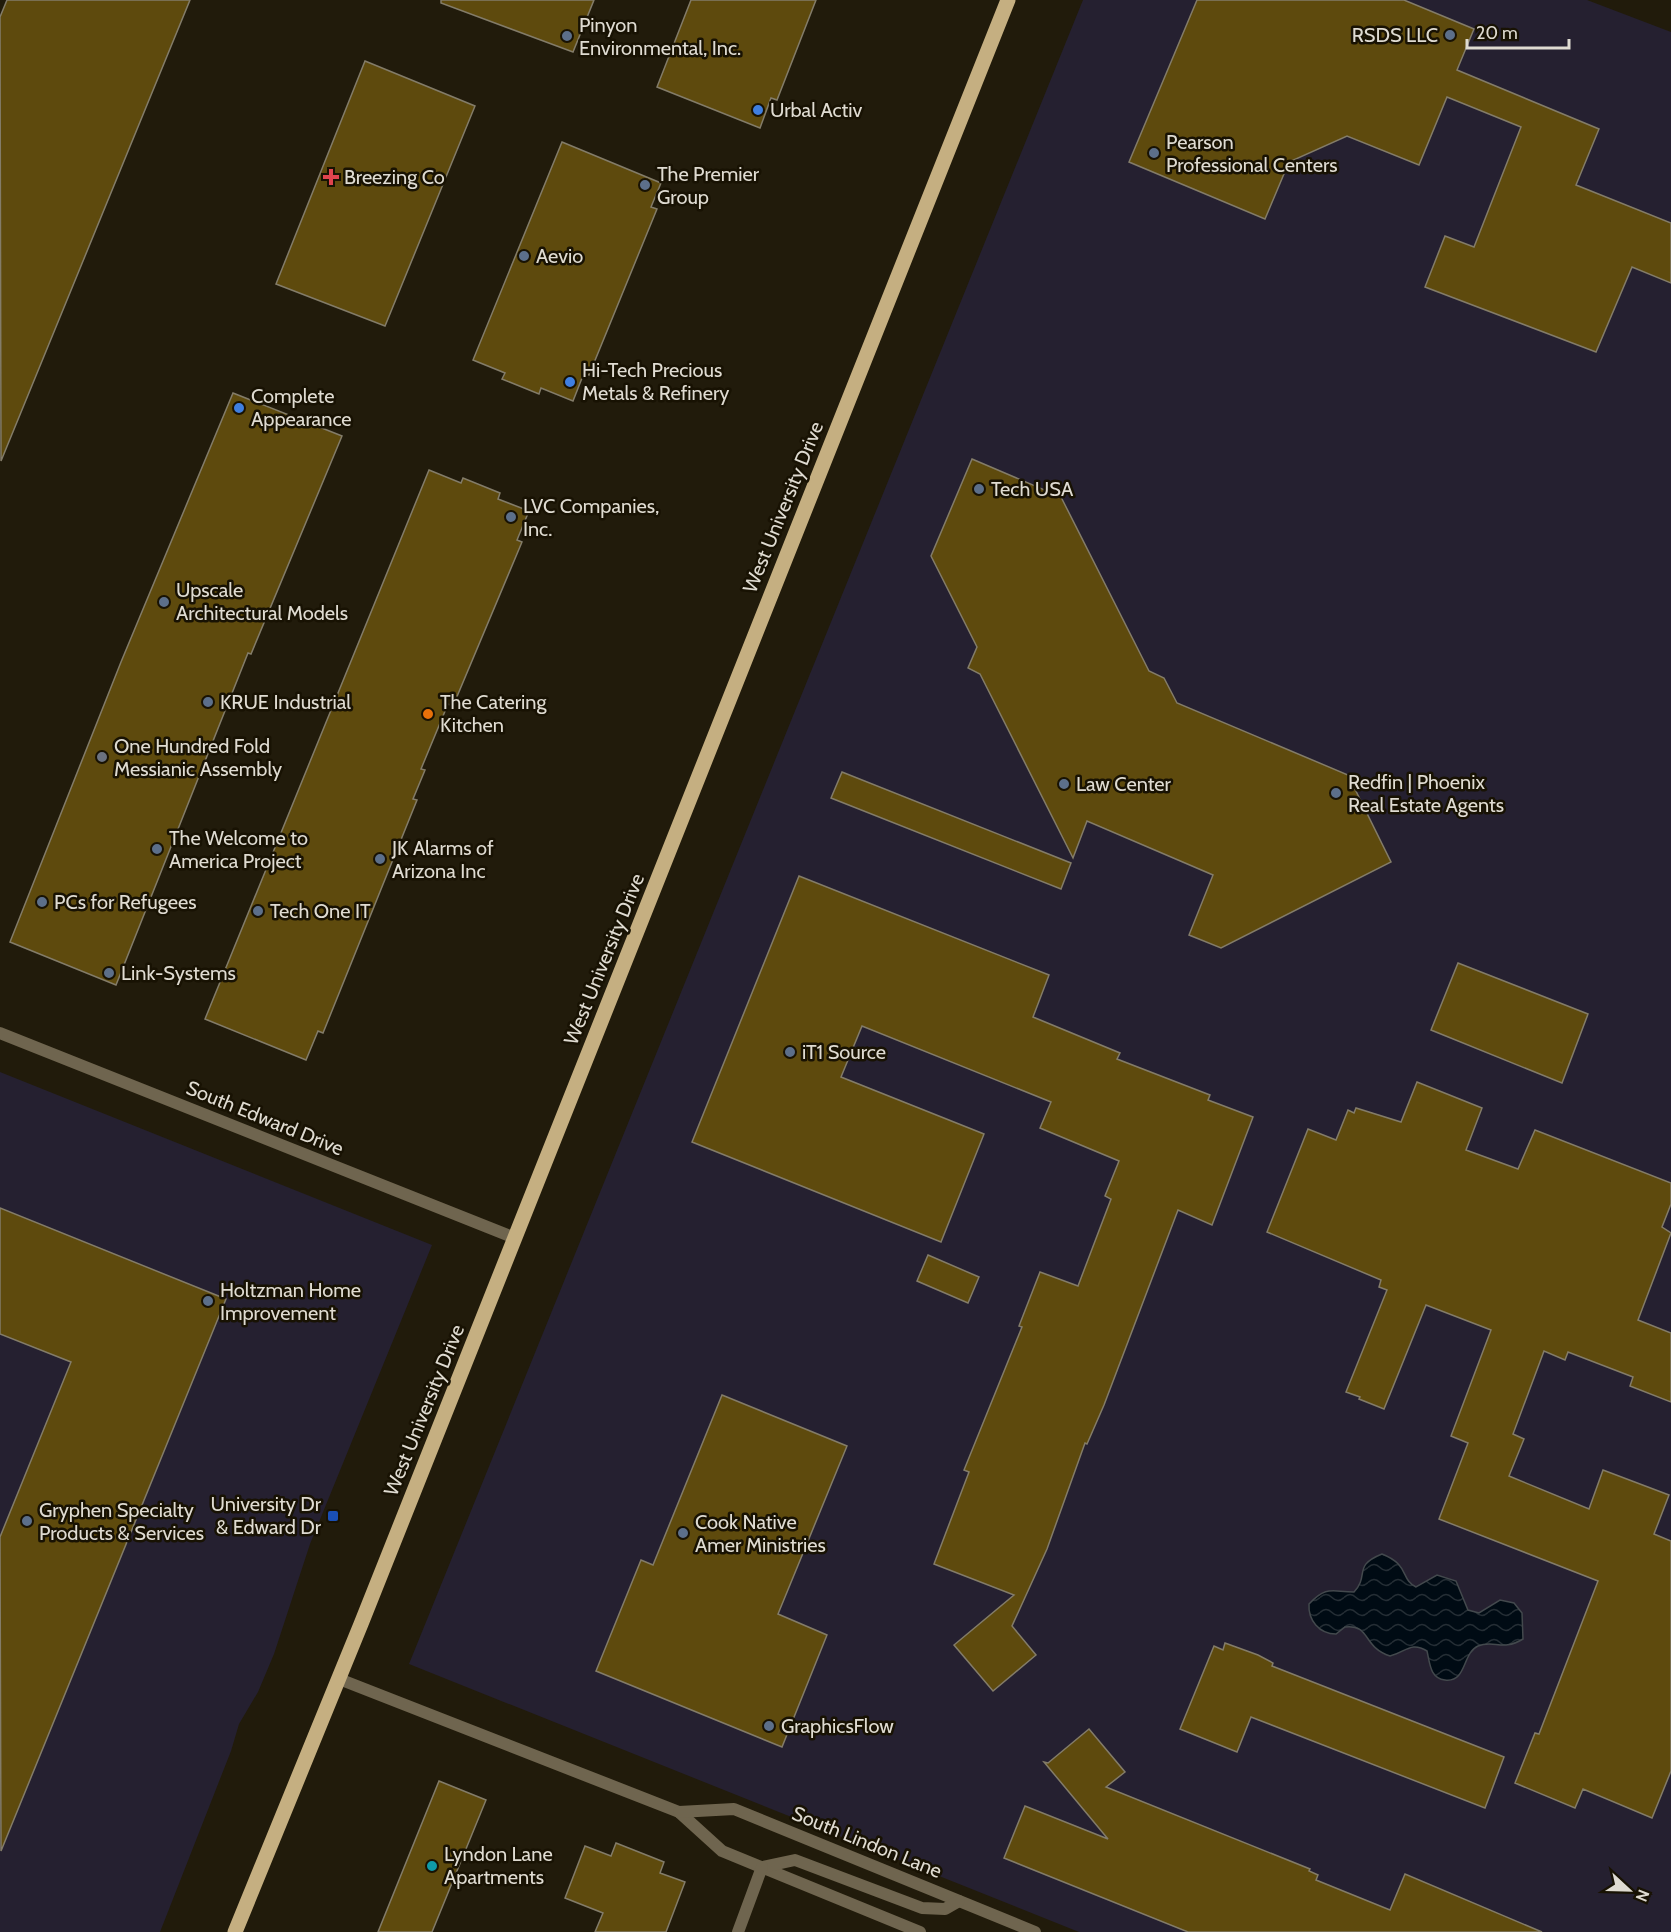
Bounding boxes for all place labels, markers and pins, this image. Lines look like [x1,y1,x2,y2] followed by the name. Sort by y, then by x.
[579,13,741,60] place label: Pinyon Environmental, Inc.
[1352,23,1438,47] place label: RSDS LLC
[1443,28,1457,42] marker: RSDS LLC
[560,29,574,43] marker: Pinyon Environmental, Inc.
[770,98,863,122] place label: Urbal Activ
[751,103,765,117] marker: Urbal Activ
[1166,130,1338,177] place label: Pearson Professional Centers
[1147,146,1161,160] marker: Pearson Professional Centers
[657,162,760,209] place label: The Premier Group
[344,165,445,189] place label: Breezing Co
[322,168,340,186] marker: Breezing Co
[638,178,652,192] marker: The Premier Group
[536,244,583,268] place label: Aevio
[517,249,531,263] marker: Aevio
[582,358,729,405] place label: Hi-Tech Precious Metals & Refinery
[563,375,577,389] marker: Hi-Tech Precious Metals & Refinery
[251,384,352,431] place label: Complete Appearance
[232,401,246,415] marker: Complete Appearance
[991,477,1074,501] place label: Tech USA
[972,482,986,496] marker: Tech USA
[523,494,659,541] place label: LVC Companies, Inc.
[504,510,518,524] marker: LVC Companies, Inc.
[176,578,348,625] place label: Upscale Architectural Models
[157,595,171,609] marker: Upscale Architectural Models
[220,690,351,714] place label: KRUE Industrial
[440,690,547,737] place label: The Catering Kitchen
[201,695,215,709] marker: KRUE Industrial
[421,707,435,721] marker: The Catering Kitchen
[114,734,282,781] place label: One Hundred Fold Messianic Assembly
[95,750,109,764] marker: One Hundred Fold Messianic Assembly
[1348,770,1504,817] place label: Redfin | Phoenix Real Estate Agents
[1076,772,1172,796] place label: Law Center
[1057,777,1071,791] marker: Law Center
[1329,786,1343,800] marker: Redfin | Phoenix Real Estate Agents
[169,826,308,873] place label: The Welcome to America Project
[391,836,494,883] place label: JK Alarms of Arizona Inc
[150,842,164,856] marker: The Welcome to America Project
[373,852,387,866] marker: JK Alarms of Arizona Inc
[54,890,197,914] place label: PCs for Refugees
[35,895,49,909] marker: PCs for Refugees
[270,899,371,923] place label: Tech One IT
[251,904,265,918] marker: Tech One IT
[121,961,236,985] place label: Link-Systems
[102,966,116,980] marker: Link-Systems
[802,1040,886,1064] place label: iT1 Source
[783,1045,797,1059] marker: iT1 Source
[220,1278,361,1325] place label: Holtzman Home Improvement
[201,1294,215,1308] marker: Holtzman Home Improvement
[211,1492,322,1539] place label: University Dr & Edward Dr
[39,1498,204,1545] place label: Gryphen Specialty Products & Services
[326,1509,340,1523] marker: University Dr & Edward Dr
[695,1510,826,1557] place label: Cook Native Amer Ministries
[20,1514,34,1528] marker: Gryphen Specialty Products & Services
[676,1526,690,1540] marker: Cook Native Amer Ministries
[781,1714,894,1738] place label: GraphicsFlow
[762,1719,776,1733] marker: GraphicsFlow
[444,1842,553,1889] place label: Lyndon Lane Apartments
[425,1859,439,1873] marker: Lyndon Lane Apartments

